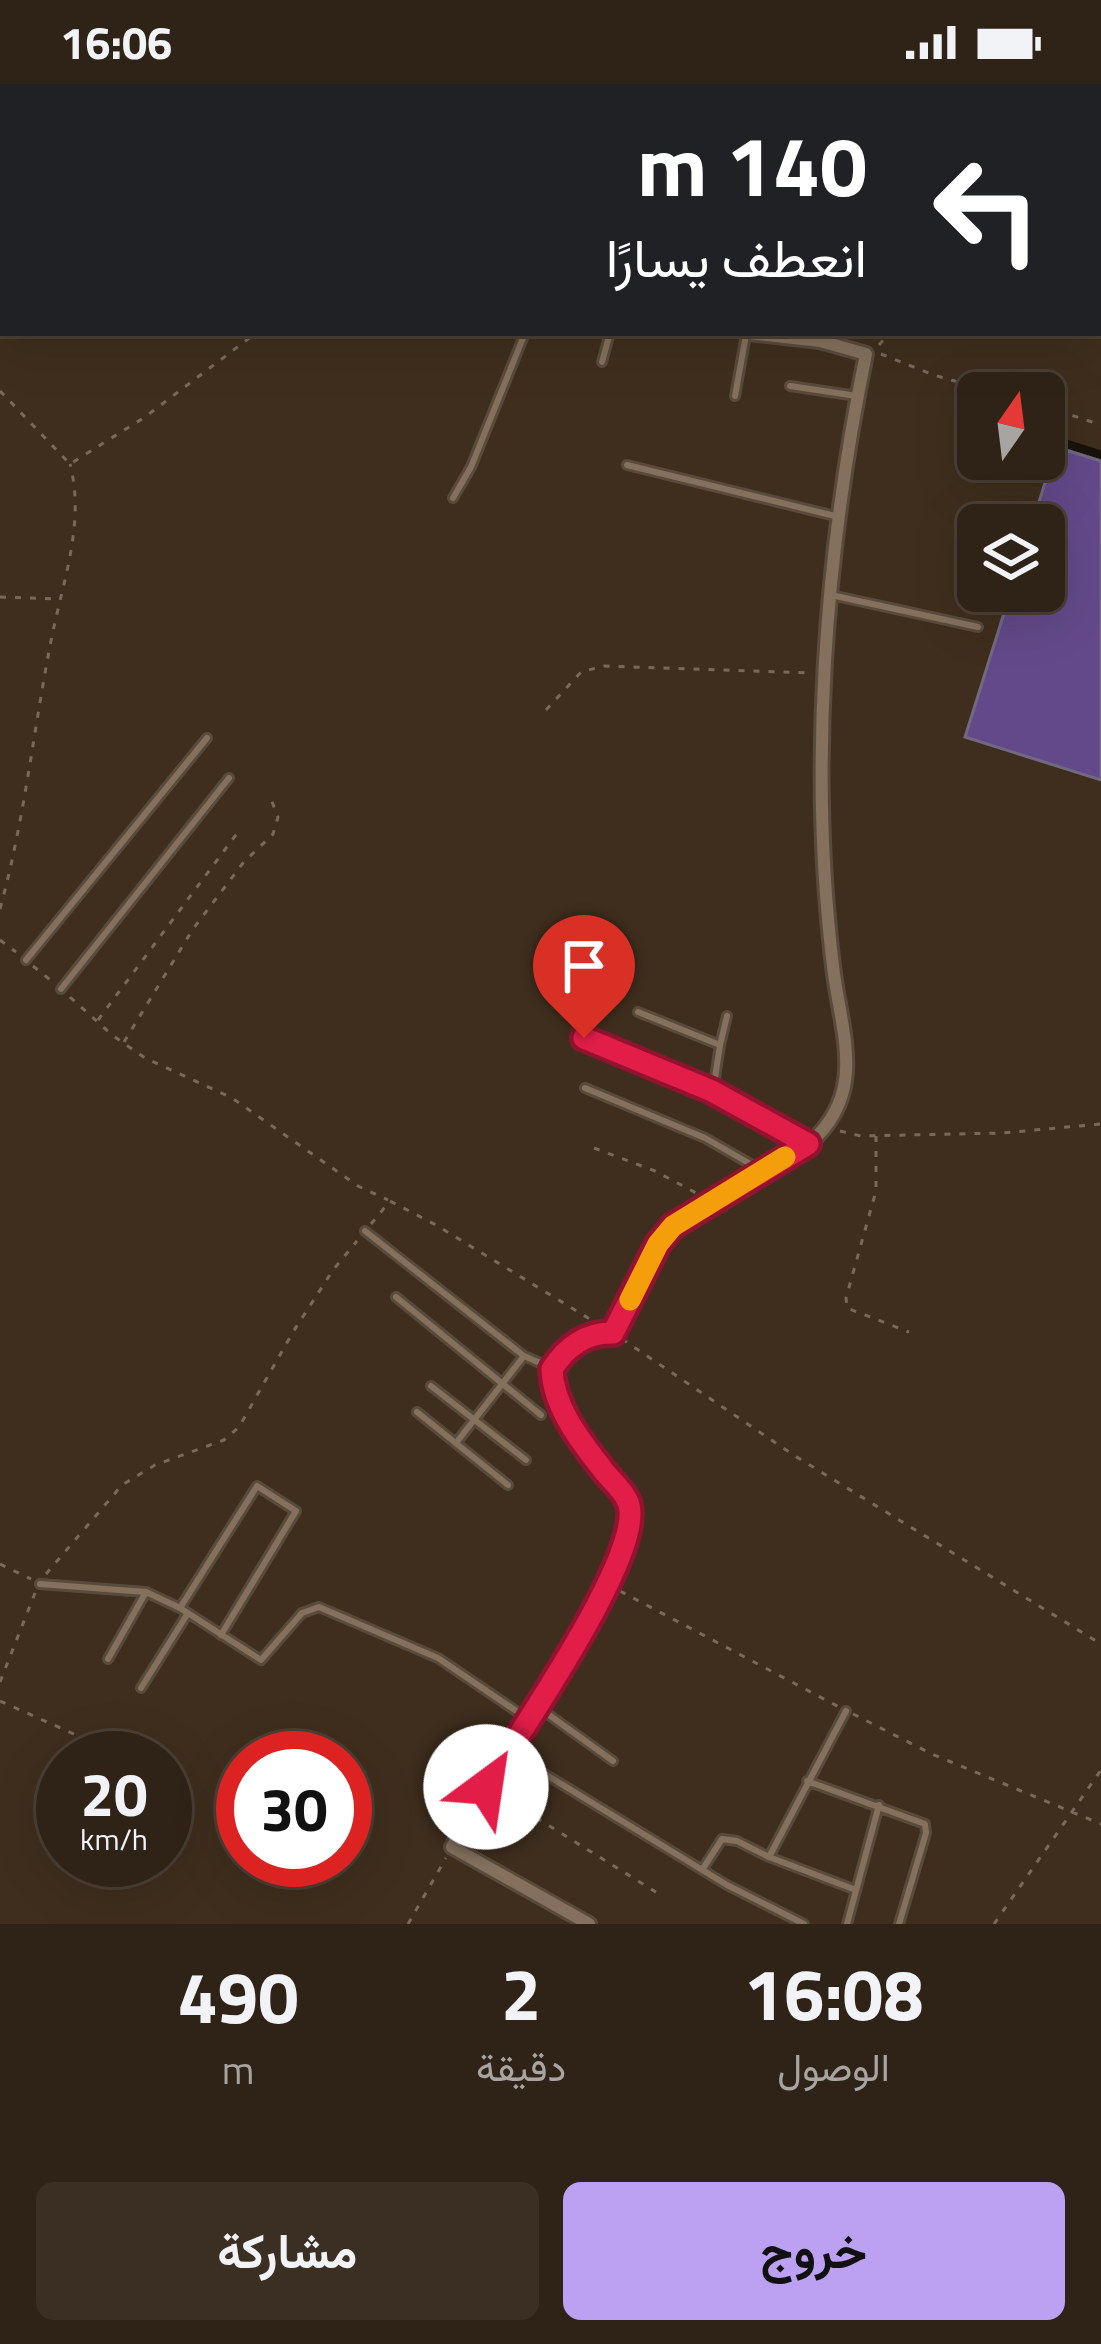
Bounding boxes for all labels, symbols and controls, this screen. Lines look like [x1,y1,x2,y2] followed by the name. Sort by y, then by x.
[60,8,172,76] text: 16:06
[637,101,867,229] text: 140 m
[909,132,1065,288] icon: left
[606,216,867,298] text: انعطف يسارًا
[957,372,1065,480] north arrow
[957,372,1065,612] map controls
[957,504,1065,612] button: layers
[533,915,635,1038] pin
[551,933,617,999] icon: arrive
[423,1724,549,1850] position arrow
[216,1731,372,1887] speed limit sign: 30
[80,1748,148,1839] text: 20
[80,1816,148,1862] text: km/h
[501,1938,541,2048] text: 2
[744,1938,924,2048] text: 16:08
[178,1941,299,2051] text: 490
[476,2037,566,2096] text: دقيقة
[777,2037,890,2096] text: الوصول
[222,2040,254,2099] text: m
[36,2182,539,2320] button: مشاركة
[563,2182,1065,2320] button: خروج

